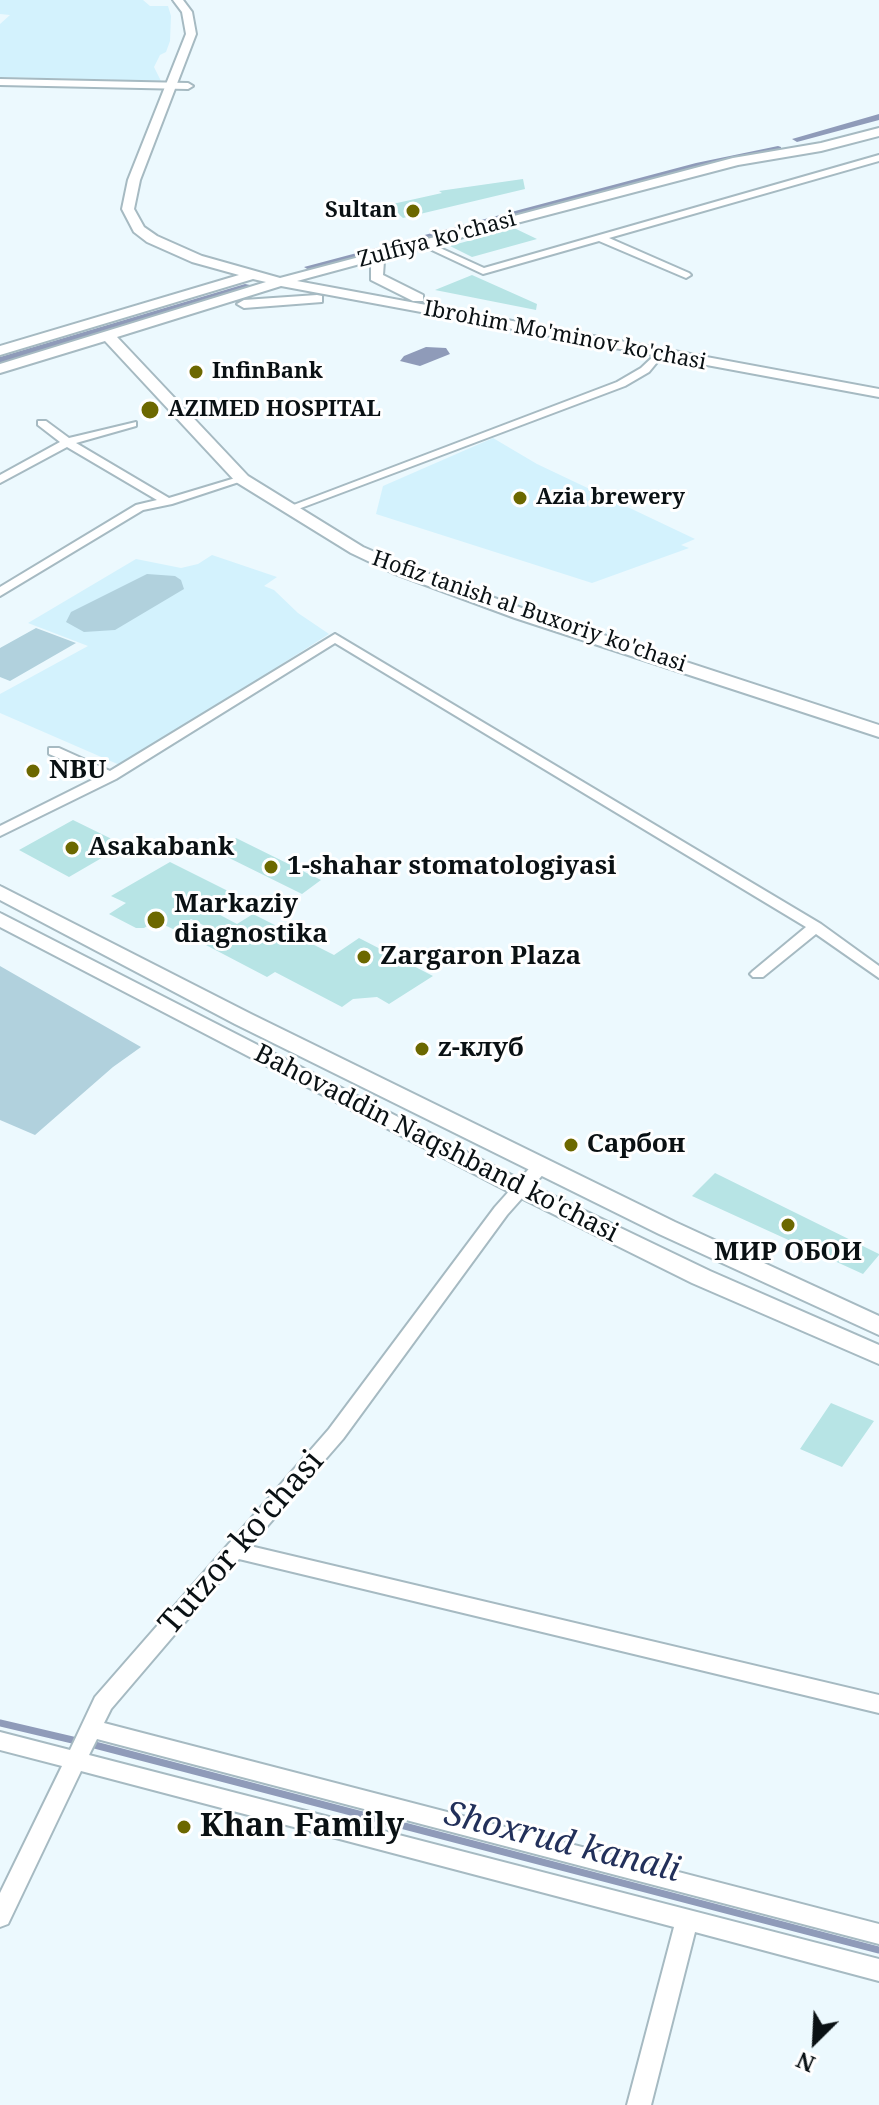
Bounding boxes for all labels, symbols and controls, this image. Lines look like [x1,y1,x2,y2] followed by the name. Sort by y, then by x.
[325,198,397,224] place label: Sultan
[404,202,422,220] marker: Sultan
[355,206,519,274] street label: Zulfiya ko'chasi
[422,296,708,376] street label: Ibrohim Mo'minov ko'chasi
[212,359,323,385] place label: InfinBank
[187,363,205,381] marker: InfinBank
[168,397,381,423] place label: AZIMED HOSPITAL
[139,399,161,421] marker: AZIMED HOSPITAL
[536,485,685,511] place label: Azia brewery
[511,489,529,507] marker: Azia brewery
[368,546,690,678] street label: Hofiz tanish al Buxoriy ko'chasi
[49,755,106,787] place label: NBU
[24,762,42,780] marker: NBU
[88,832,234,864] place label: Asakabank
[63,839,81,857] marker: Asakabank
[287,851,616,883] place label: 1-shahar stomatologiyasi
[262,858,280,876] marker: 1-shahar stomatologiyasi
[174,889,328,950] place label: Markaziy diagnostika
[145,909,167,931] marker: Markaziy diagnostika
[380,941,581,973] place label: Zargaron Plaza
[355,948,373,966] marker: Zargaron Plaza
[438,1033,524,1065] place label: z-клуб
[249,1038,623,1250] street label: Bahovaddin Naqshband ko'chasi
[413,1040,431,1058] marker: z-клуб
[587,1129,685,1161] place label: Сарбон
[562,1136,580,1154] marker: Сарбон
[779,1216,797,1234] marker: МИР ОБОИ
[714,1237,862,1269] place label: МИР ОБОИ
[152,1443,332,1643] street label: Tutzor ko'chasi
[440,1794,684,1892] water label: Shoxrud kanali
[200,1808,404,1846] place label: Khan Family
[175,1818,193,1836] marker: Khan Family
[775,2001,855,2081] north arrow
[791,2046,819,2080] text: N

